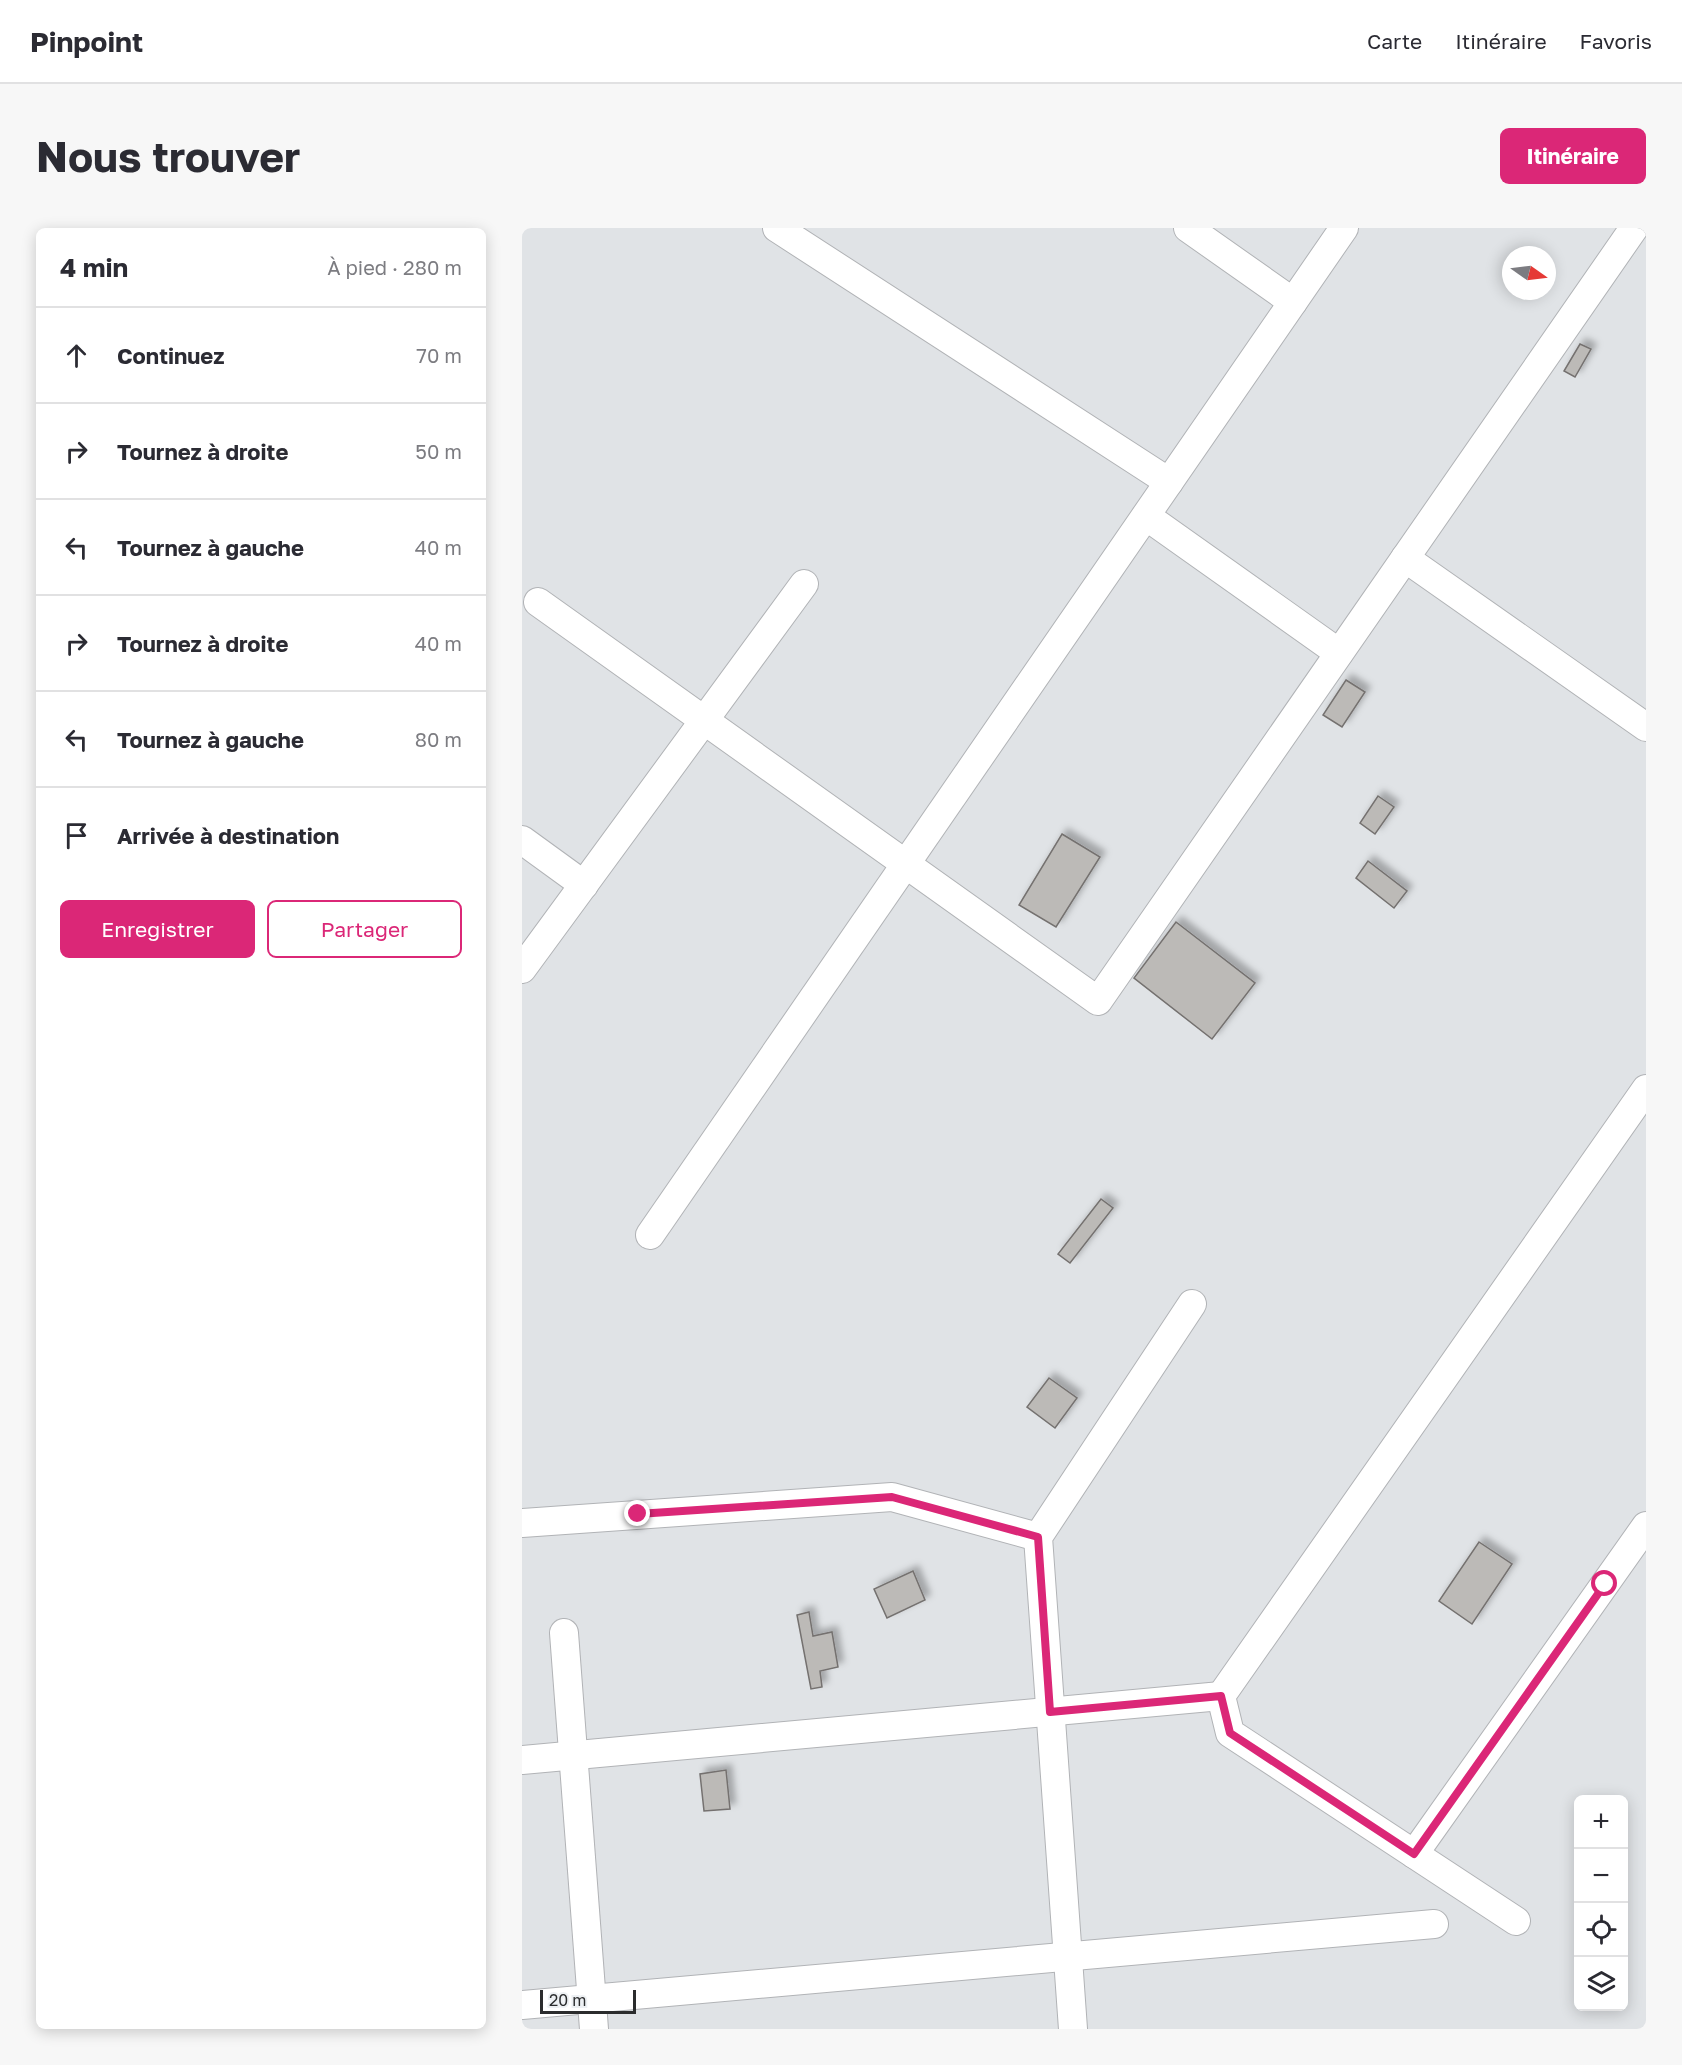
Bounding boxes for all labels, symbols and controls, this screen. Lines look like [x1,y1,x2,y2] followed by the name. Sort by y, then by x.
[30,25,143,58] text: Pinpoint
[1367,28,1422,54] text: Carte
[1455,28,1547,54] text: Itinéraire
[1580,28,1652,54] text: Favoris
[1500,128,1646,184] button: Itinéraire
[36,131,300,181] text: Nous trouver
[1502,246,1556,300] north arrow
[60,252,128,283] text: 4 min
[327,255,462,279] text: À pied · 280 m
[60,339,93,372] icon: ahead
[117,342,224,369] text: Continuez
[416,343,462,367] text: 70 m
[60,435,93,468] icon: right
[117,438,288,465] text: Tournez à droite
[415,439,462,463] text: 50 m
[60,531,93,564] icon: left
[117,534,304,561] text: Tournez à gauche
[415,535,462,559] text: 40 m
[60,627,93,660] icon: right
[117,630,288,657] text: Tournez à droite
[415,631,462,655] text: 40 m
[60,723,93,756] icon: left
[117,726,304,753] text: Tournez à gauche
[415,727,462,751] text: 80 m
[60,819,93,852] icon: arrive
[117,822,339,849] text: Arrivée à destination
[60,900,255,958] button: Enregistrer
[267,900,462,958] button: Partager
[624,1500,650,1526] route end
[1591,1570,1617,1596] route start
[1574,1795,1628,2011] map controls
[1574,1795,1628,1849] button: +
[1574,1849,1628,1903] button: −
[1574,1903,1628,1957] button: locate
[1574,1957,1628,2011] button: layers
[540,1987,636,2014] scale bar
[549,1990,586,2010] text: 20 m

